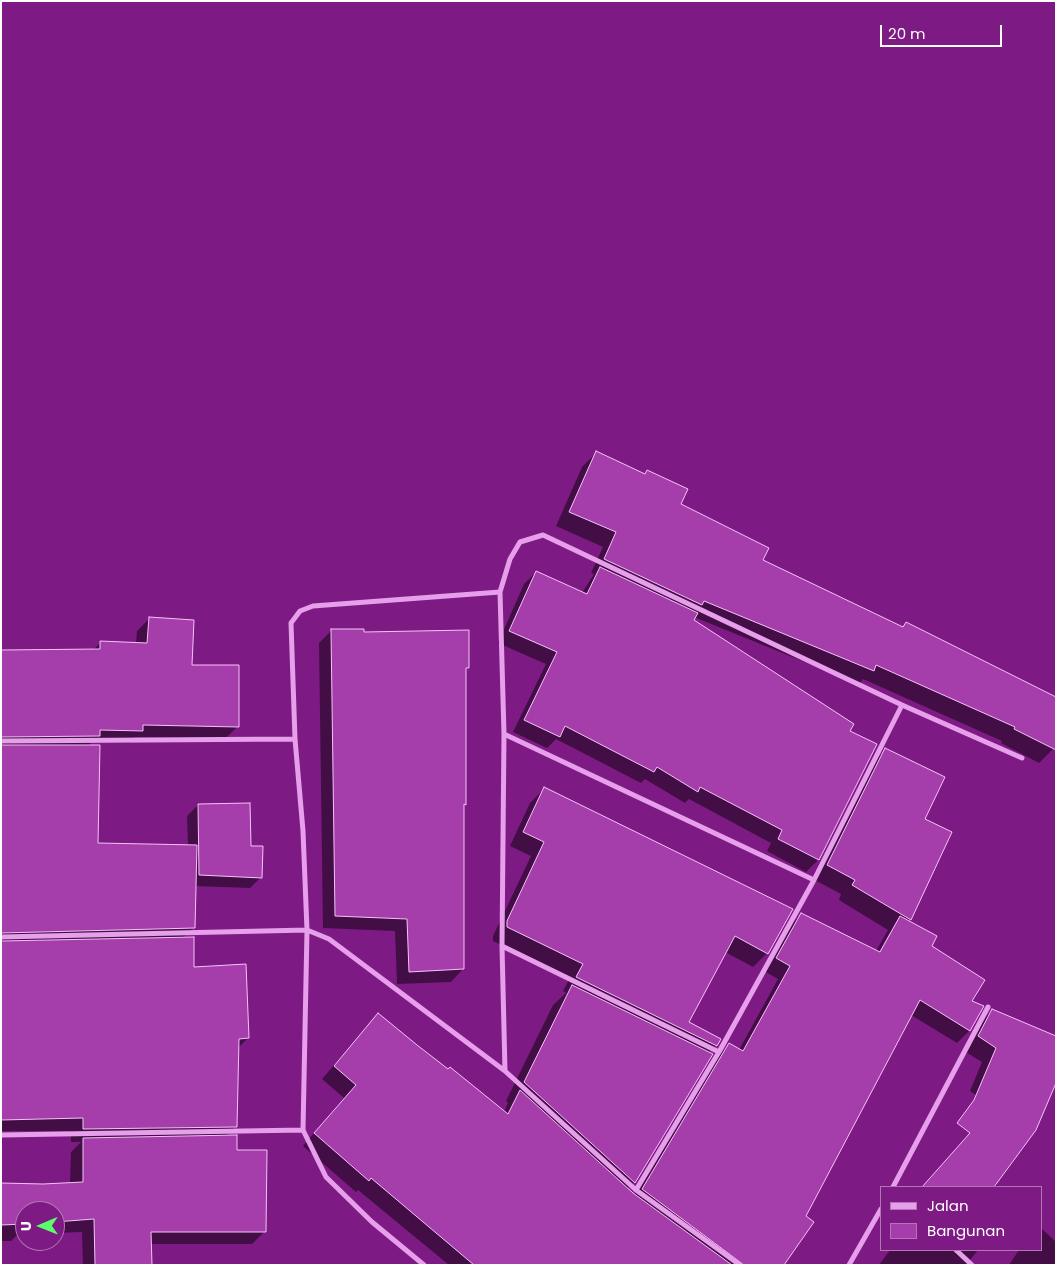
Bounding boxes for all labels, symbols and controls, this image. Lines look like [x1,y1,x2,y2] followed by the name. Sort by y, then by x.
[882,15,1004,47] scale bar
[888,23,926,44] text: 20 m
[880,1186,1042,1251] legend
[927,1195,969,1216] text: Jalan
[15,1201,65,1251] north arrow
[927,1220,1005,1241] text: Bangunan
[16,1221,36,1231] text: U

